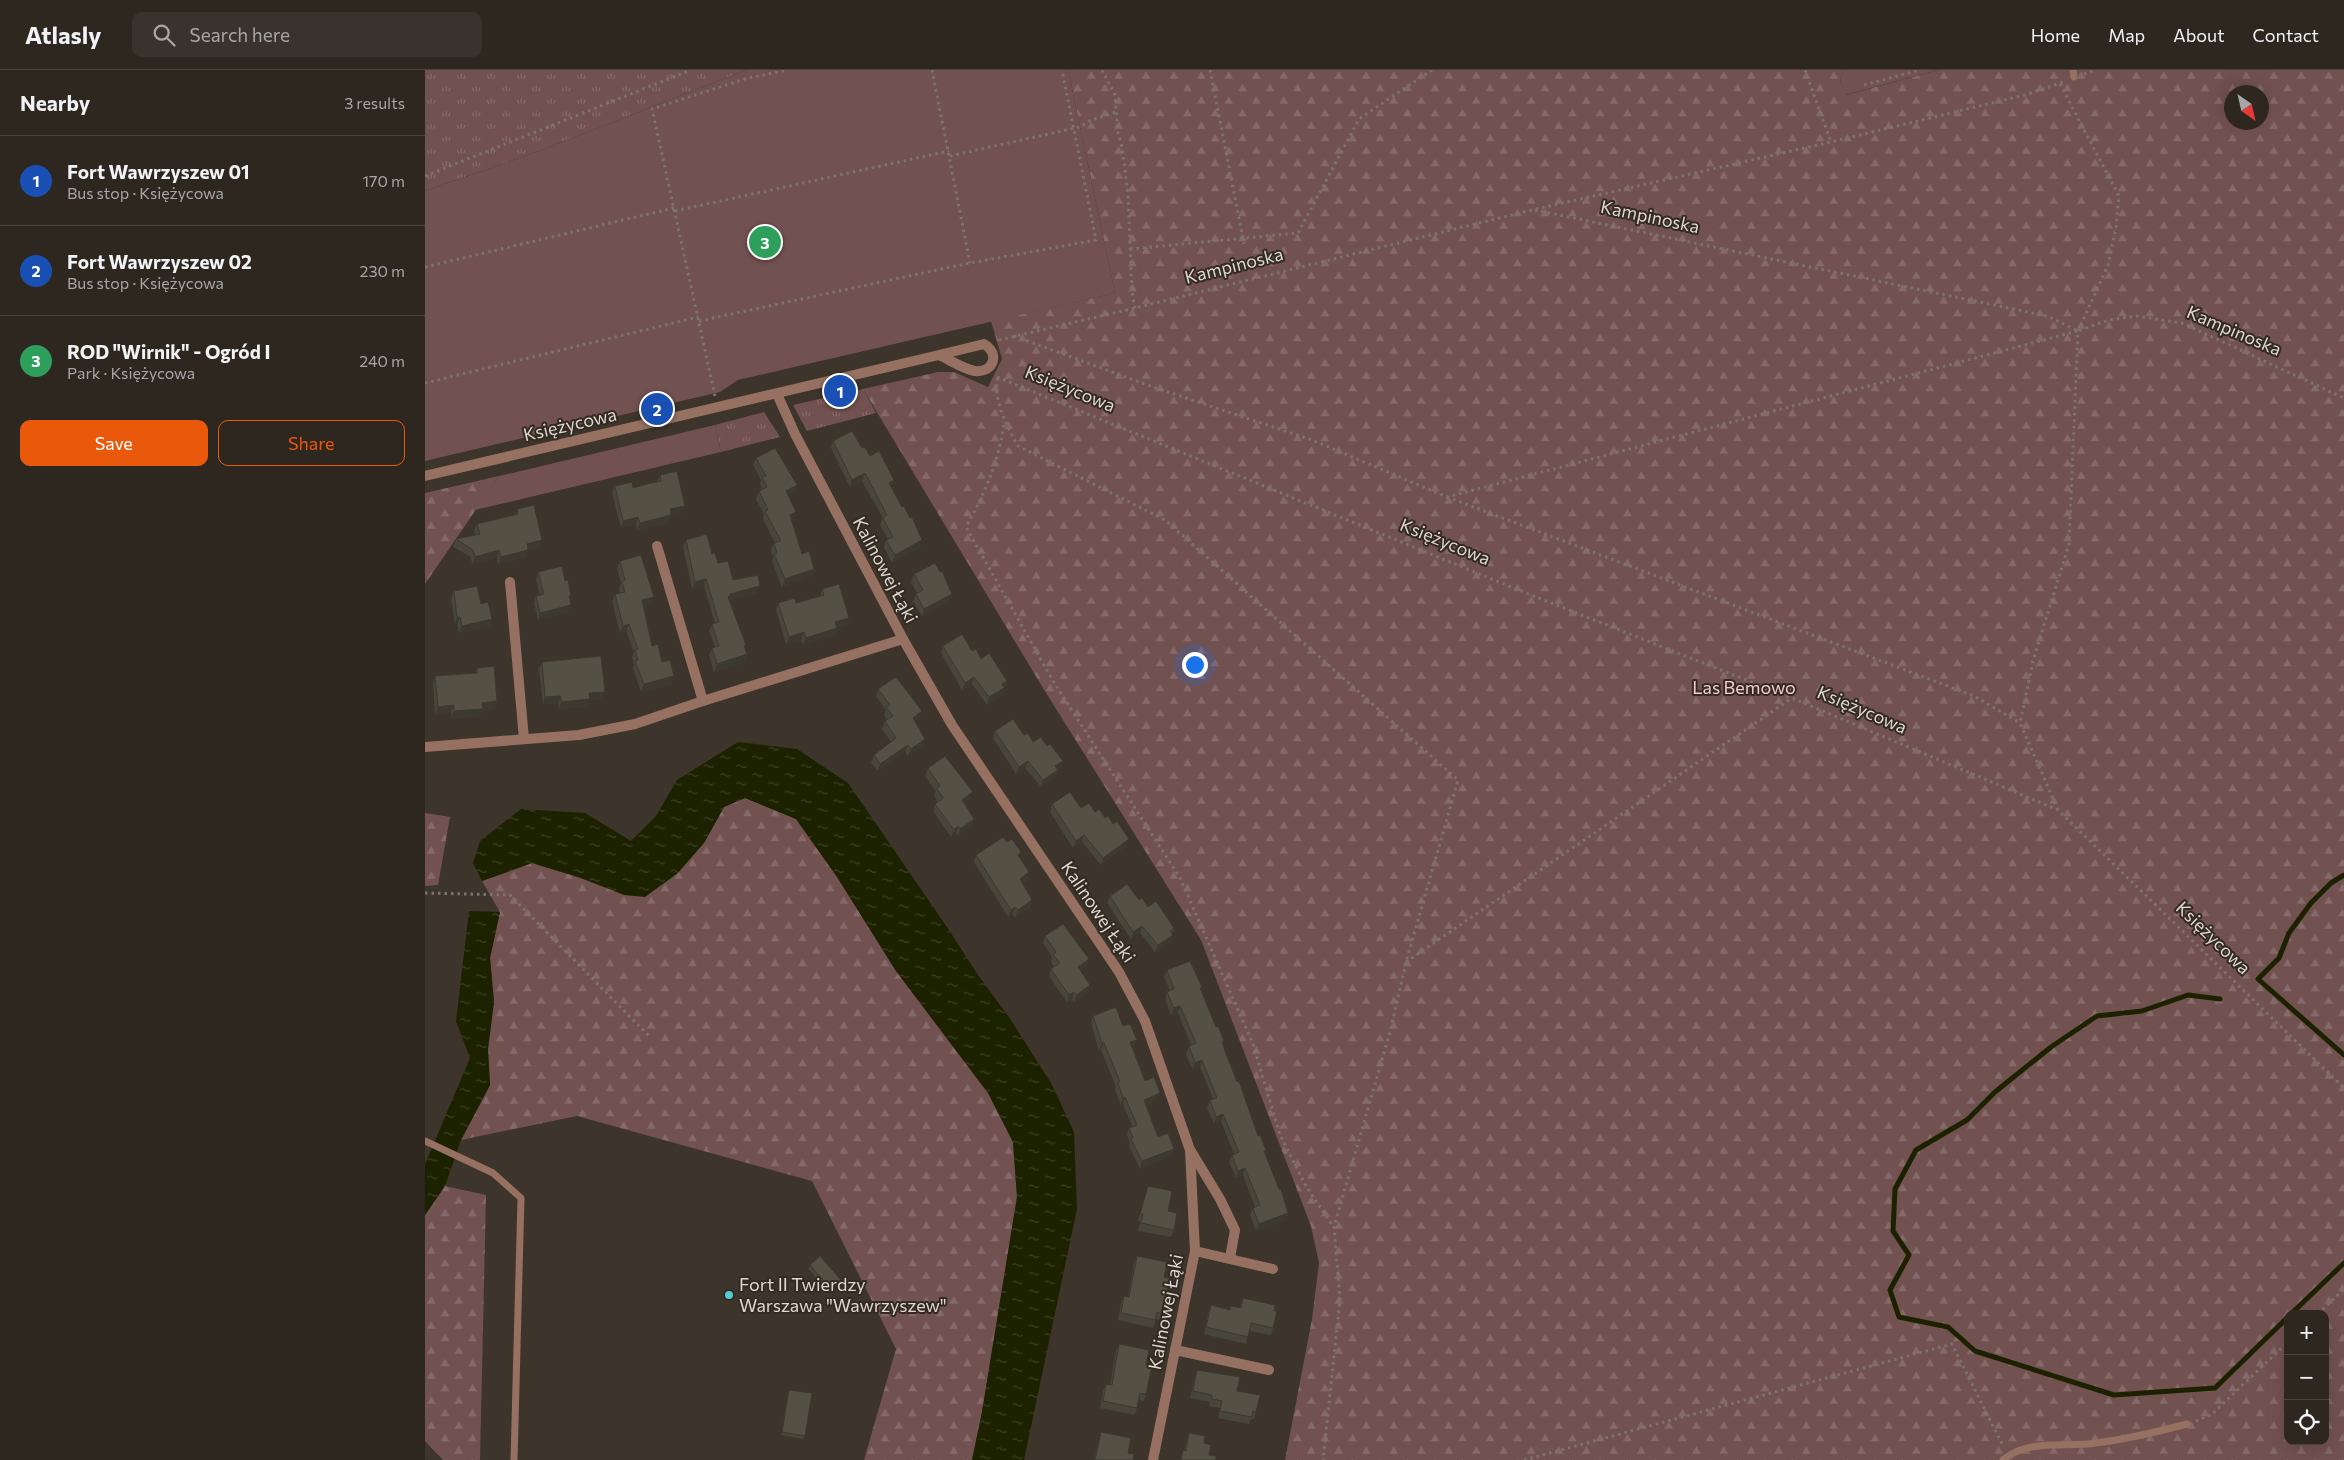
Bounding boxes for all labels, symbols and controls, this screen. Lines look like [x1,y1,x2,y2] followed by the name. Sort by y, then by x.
[132,12,482,57] search box
[25,20,102,49] text: Atlasly
[150,21,178,49] icon: search
[190,23,290,46] text: Search here
[2031,24,2080,46] text: Home
[2108,24,2145,46] text: Map
[2173,24,2225,46] text: About
[2253,24,2319,46] text: Contact
[2224,85,2269,130] north arrow
[20,90,90,115] text: Nearby
[344,93,405,112] text: 3 results
[67,160,250,183] text: Fort Wawrzyszew 01
[32,171,40,190] text: 1
[362,171,405,190] text: 170 m
[67,183,224,202] text: Bus stop · Księżycowa
[1599,195,1702,237] street label: Kampinoska
[749,223,781,261] pin: 3
[1182,242,1285,288] street label: Kampinoska
[67,250,252,273] text: Fort Wawrzyszew 02
[31,261,41,280] text: 2
[360,261,405,280] text: 230 m
[67,273,224,292] text: Bus stop · Księżycowa
[2184,300,2285,360] street label: Kampinoska
[67,340,270,363] text: ROD "Wirnik" - Ogród I
[31,351,41,370] text: 3
[359,351,405,370] text: 240 m
[1022,360,1119,416] street label: Księżycowa
[67,363,195,382] text: Park · Księżycowa
[824,372,856,410] pin: 1
[641,390,673,428] pin: 2
[521,403,619,445] street label: Księżycowa
[20,420,208,466] button: Save
[218,420,405,466] button: Share
[849,513,923,626] street label: Kalinowej Łąki
[1397,513,1494,569] street label: Księżycowa
[1182,652,1208,678] your location
[1692,676,1796,698] park label: Las Bemowo
[1814,680,1911,738] street label: Księżycowa
[1057,857,1141,966] street label: Kalinowej Łąki
[2172,896,2256,978] street label: Księżycowa
[1143,1252,1187,1371] street label: Kalinowej Łąki
[739,1273,947,1316] place label: Fort II Twierdzy Warszawa "Wawrzyszew"
[723,1289,735,1301] marker: Fort II Twierdzy Warszawa "Wawrzyszew"
[2284,1310,2329,1445] map controls
[2284,1310,2329,1355] button: +
[2284,1355,2329,1400] button: −
[2284,1400,2329,1445] button: locate

